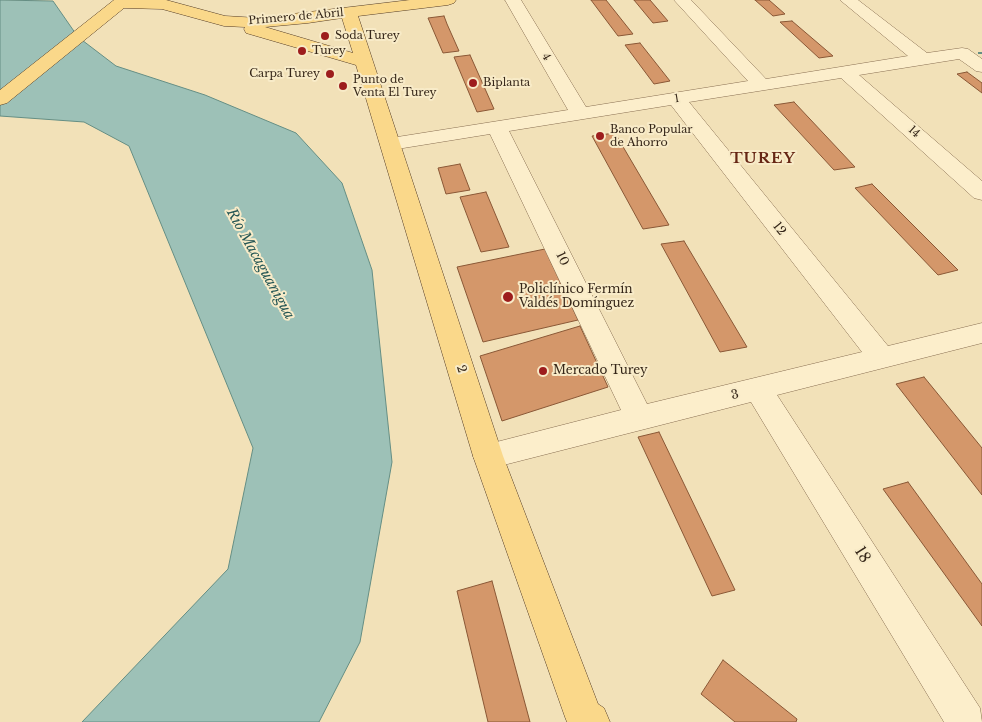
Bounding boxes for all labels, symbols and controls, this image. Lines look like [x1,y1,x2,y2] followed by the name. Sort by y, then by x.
[248,6,344,28] street label: Primero de Abril
[335,29,400,43] place label: Soda Turey
[319,30,331,42] marker: Soda Turey
[312,44,346,58] place label: Turey
[296,45,308,57] marker: Turey
[539,51,553,63] street label: 4
[249,67,320,81] place label: Carpa Turey
[324,68,336,80] marker: Carpa Turey
[353,73,437,99] place label: Punto de Venta El Turey
[483,76,530,90] place label: Biplanta
[467,77,479,89] marker: Biplanta
[337,80,349,92] marker: Punto de Venta El Turey
[674,92,680,106] street label: 1
[610,123,693,149] place label: Banco Popular de Ahorro
[905,123,923,141] street label: 14
[594,130,606,142] marker: Banco Popular de Ahorro
[730,150,796,168] district label: TUREY
[223,206,297,322] water label: Río Macaguanigua
[769,220,789,238] street label: 12
[552,250,572,268] street label: 10
[519,283,634,311] place label: Policlínico Fermín Valdés Domínguez
[501,290,515,304] marker: Policlínico Fermín Valdés Domínguez
[453,363,469,375] street label: 2
[553,364,648,378] place label: Mercado Turey
[537,365,549,377] marker: Mercado Turey
[730,387,740,403] street label: 3
[850,544,874,566] street label: 18

